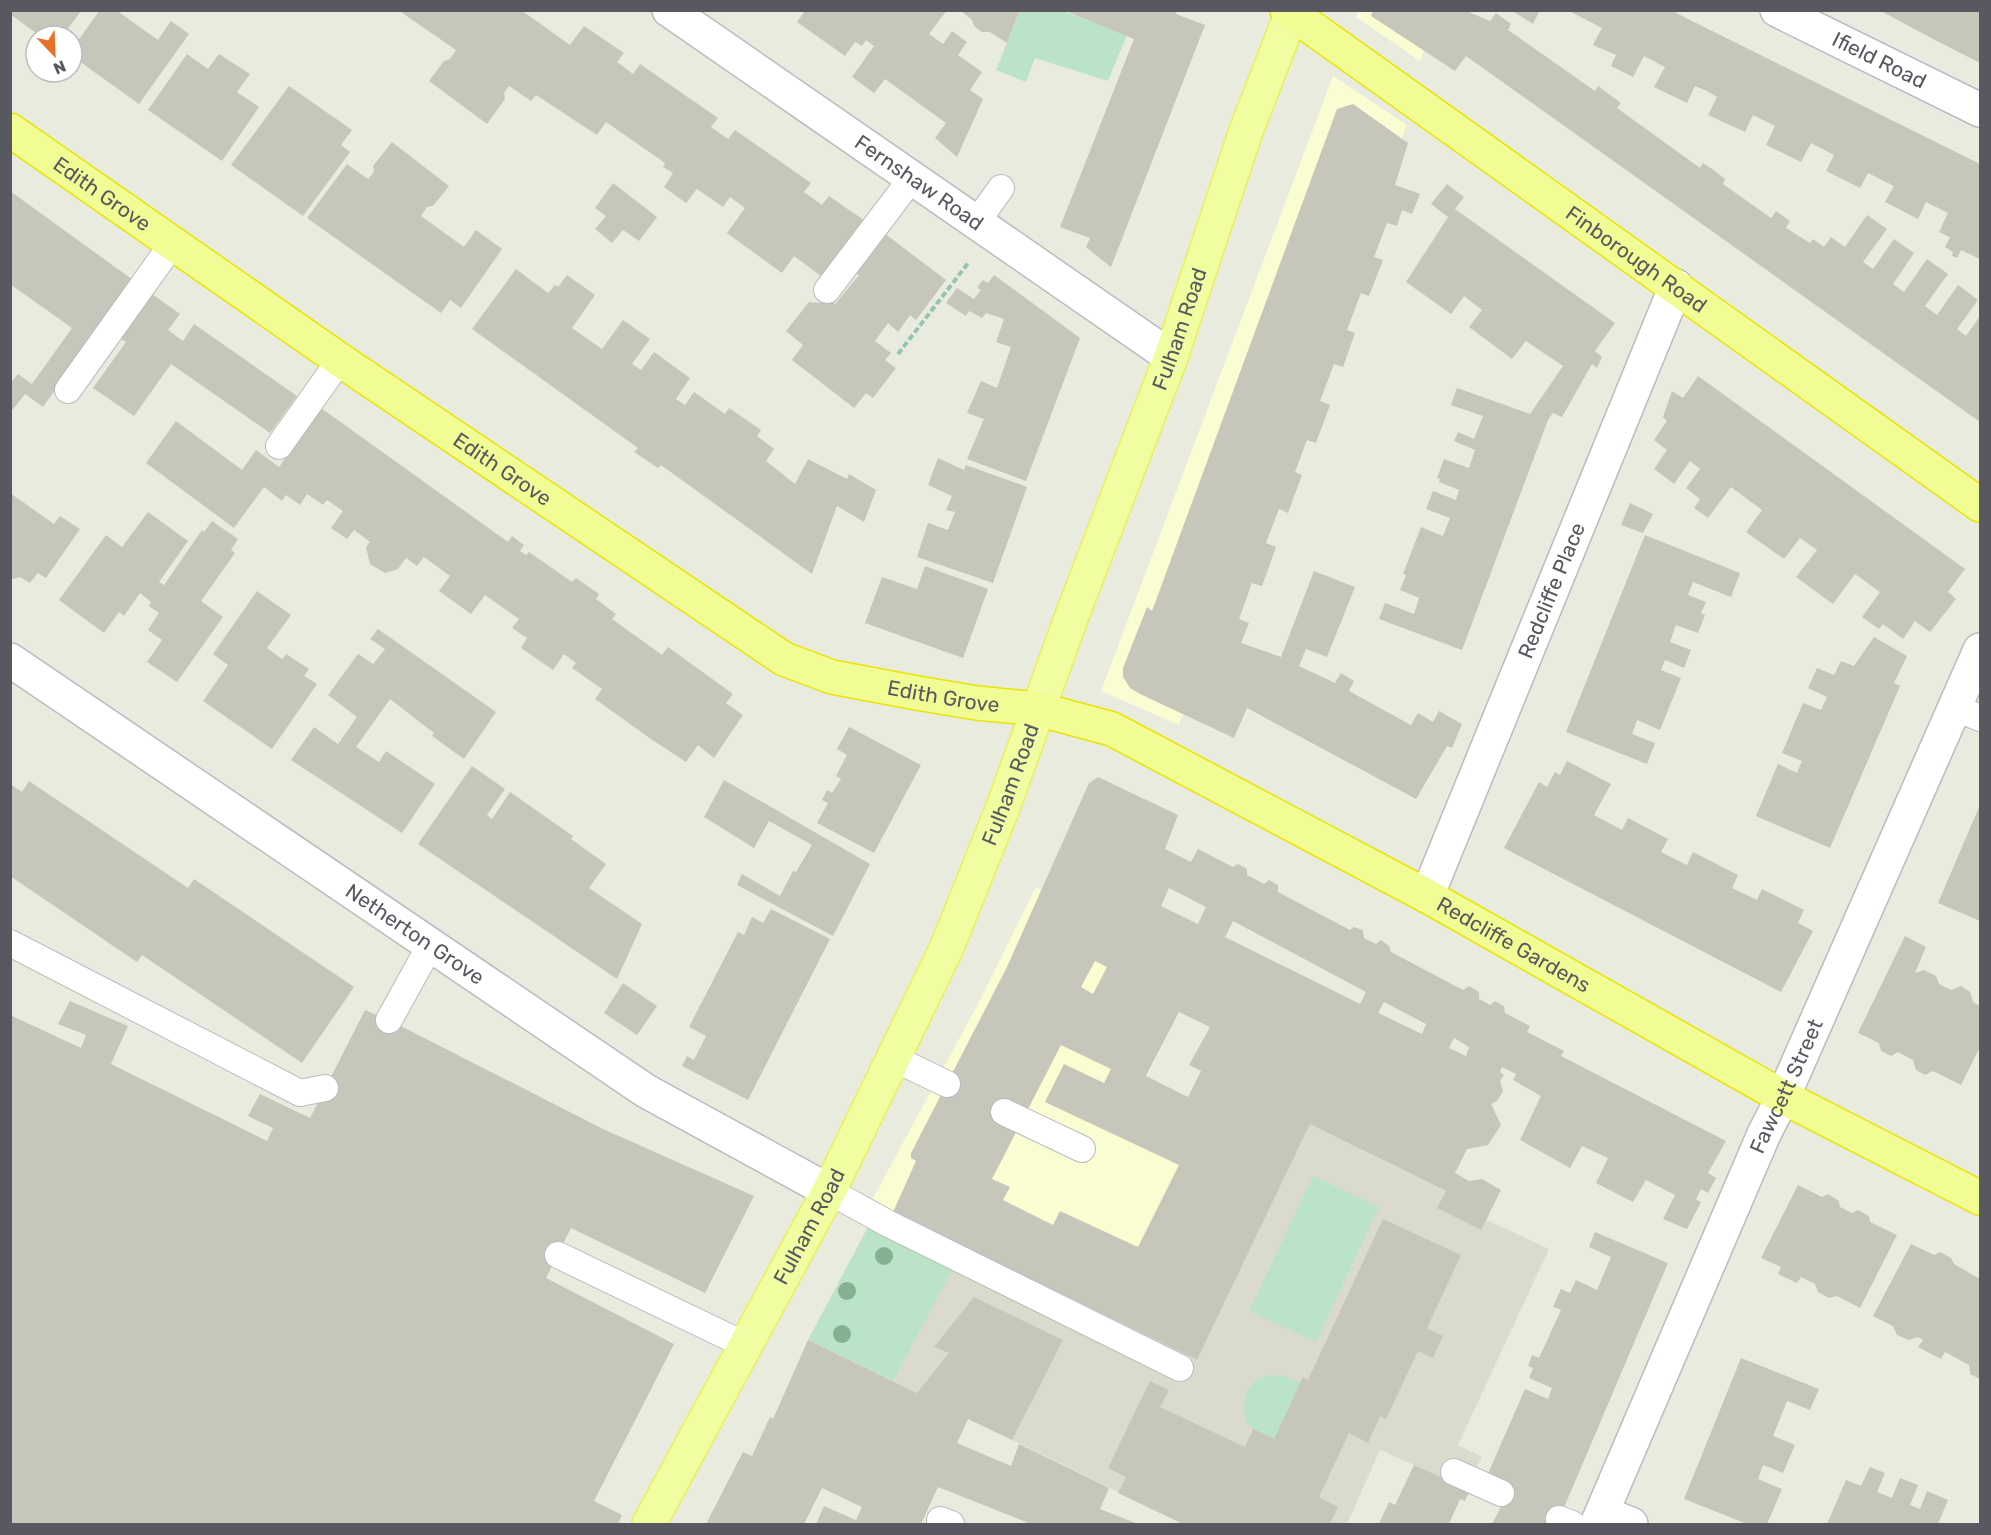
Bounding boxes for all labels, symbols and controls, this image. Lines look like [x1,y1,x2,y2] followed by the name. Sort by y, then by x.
[24,24,84,84] north arrow
[1828,26,1931,94] street label: Ifield Road
[51,56,69,78] text: N
[850,129,989,236] street label: Fernshaw Road
[49,151,156,236] street label: Edith Grove
[1561,200,1712,318] street label: Finborough Road
[1146,264,1212,394] street label: Fulham Road
[449,427,557,511] street label: Edith Grove
[1512,519,1590,662] street label: Redcliffe Place
[885,675,1001,717] street label: Edith Grove
[976,720,1044,849] street label: Fulham Road
[341,878,489,990] street label: Netherton Grove
[1433,891,1595,998] street label: Redcliffe Gardens
[1744,1015,1828,1157] street label: Fawcett Street
[768,1164,850,1289] street label: Fulham Road

